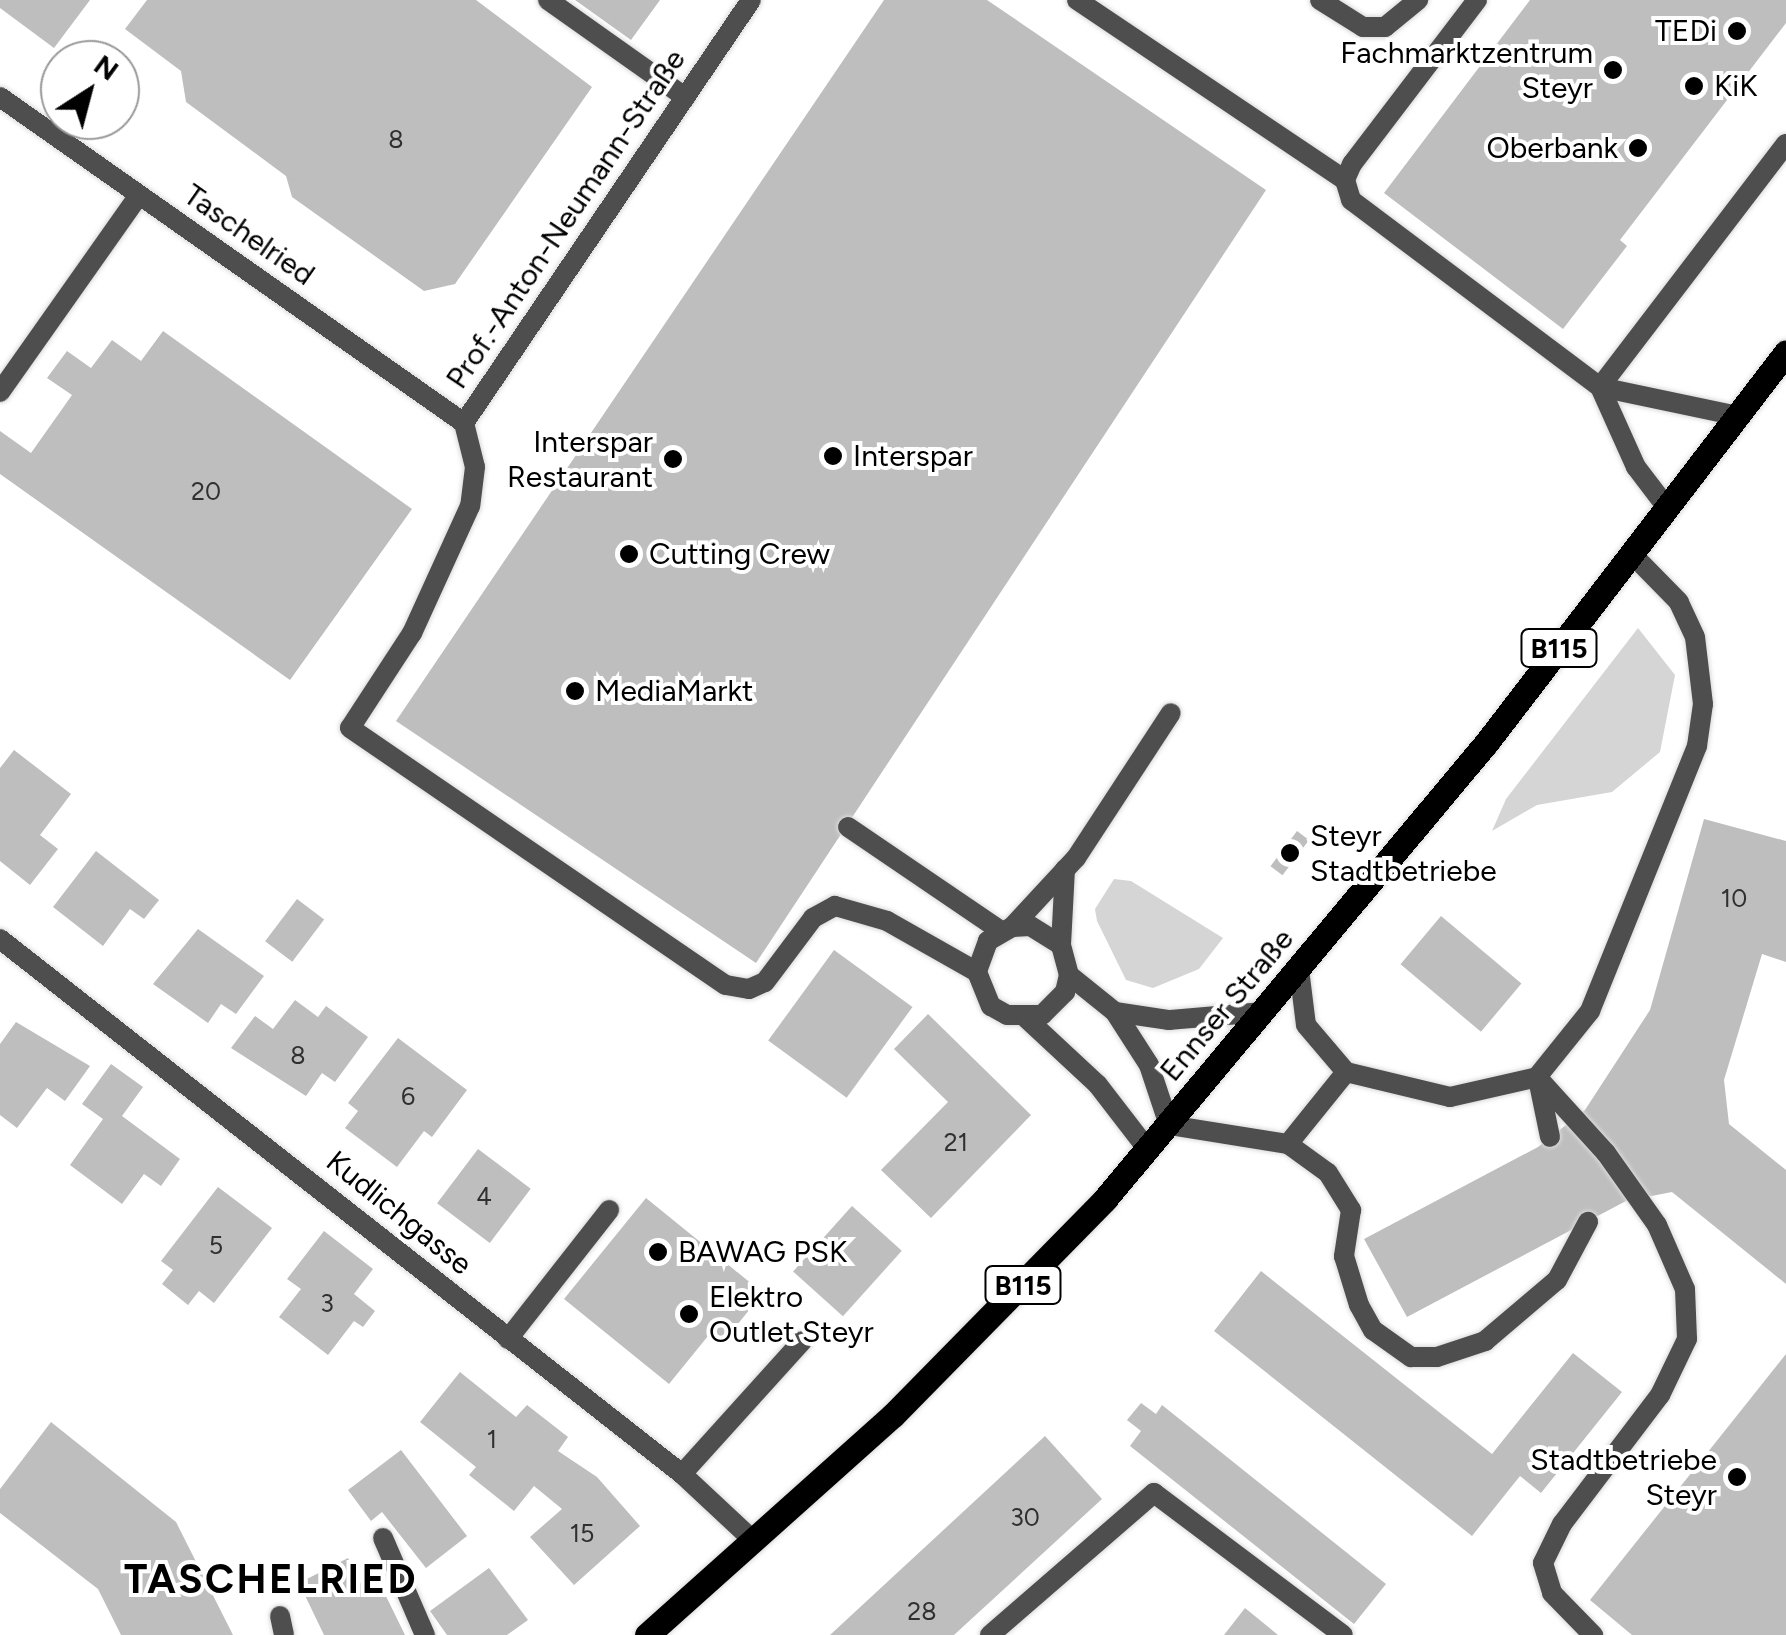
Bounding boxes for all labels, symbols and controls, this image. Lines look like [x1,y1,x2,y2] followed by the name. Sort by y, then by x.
[1655,13,1717,49] place label: TEDi
[1726,20,1748,42] marker: TEDi
[1340,35,1593,106] place label: Fachmarktzentrum Steyr
[40,40,140,140] north arrow
[439,43,693,395] street label: Prof.-Anton-Neumann-Straße
[88,47,125,87] text: N
[1602,59,1624,81] marker: Fachmarktzentrum Steyr
[1714,68,1758,104] place label: KiK
[1683,75,1705,97] marker: KiK
[388,124,404,154] house number: 8
[1486,130,1618,166] place label: Oberbank
[1627,137,1649,159] marker: Oberbank
[177,177,321,293] street label: Taschelried
[507,424,653,494] place label: Interspar Restaurant
[853,438,973,474] place label: Interspar
[822,445,844,467] marker: Interspar
[662,448,684,470] marker: Interspar Restaurant
[191,476,221,506] house number: 20
[649,536,830,572] place label: Cutting Crew
[618,543,640,565] marker: Cutting Crew
[1519,625,1599,671] road number: B115
[595,673,753,709] place label: MediaMarkt
[564,680,586,702] marker: MediaMarkt
[1310,818,1497,888] place label: Steyr Stadtbetriebe
[1279,842,1301,864] marker: Steyr Stadtbetriebe
[1721,883,1747,913] house number: 10
[1153,922,1301,1088] street label: Ennser Straße
[290,1040,306,1070] house number: 8
[401,1081,415,1111] house number: 6
[944,1127,968,1157] house number: 21
[319,1144,479,1282] street label: Kudlichgasse
[476,1181,492,1211] house number: 4
[209,1230,223,1260] house number: 5
[678,1234,847,1270] place label: BAWAG PSK
[647,1241,669,1263] marker: BAWAG PSK
[983,1262,1063,1308] road number: B115
[709,1279,874,1350] place label: Elektro Outlet Steyr
[320,1288,334,1318] house number: 3
[678,1303,700,1325] marker: Elektro Outlet Steyr
[487,1424,497,1454] house number: 1
[1530,1442,1717,1512] place label: Stadtbetriebe Steyr
[1726,1466,1748,1488] marker: Stadtbetriebe Steyr
[1010,1502,1040,1532] house number: 30
[570,1518,594,1548] house number: 15
[124,1555,418,1603] district label: TASCHELRIED
[907,1596,937,1626] house number: 28

